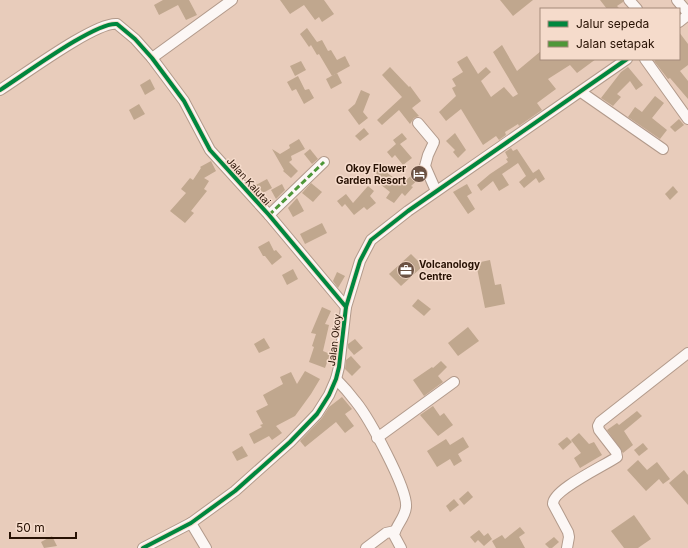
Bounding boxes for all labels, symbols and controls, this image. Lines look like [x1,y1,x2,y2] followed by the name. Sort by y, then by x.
[540,8,680,60] legend
[576,16,649,31] text: Jalur sepeda
[576,36,655,51] text: Jalan setapak
[224,155,274,207] street label: Jalan Kalutai
[336,162,406,186] place label: Okoy Flower Garden Resort
[409,164,429,184] hotel icon: Okoy Flower Garden Resort
[419,258,480,282] place label: Volcanology Centre
[396,260,416,280] office icon: Volcanology Centre
[325,313,343,367] street label: Jalan Okoy
[10,514,76,540] scale bar
[16,520,45,535] text: 50 m

